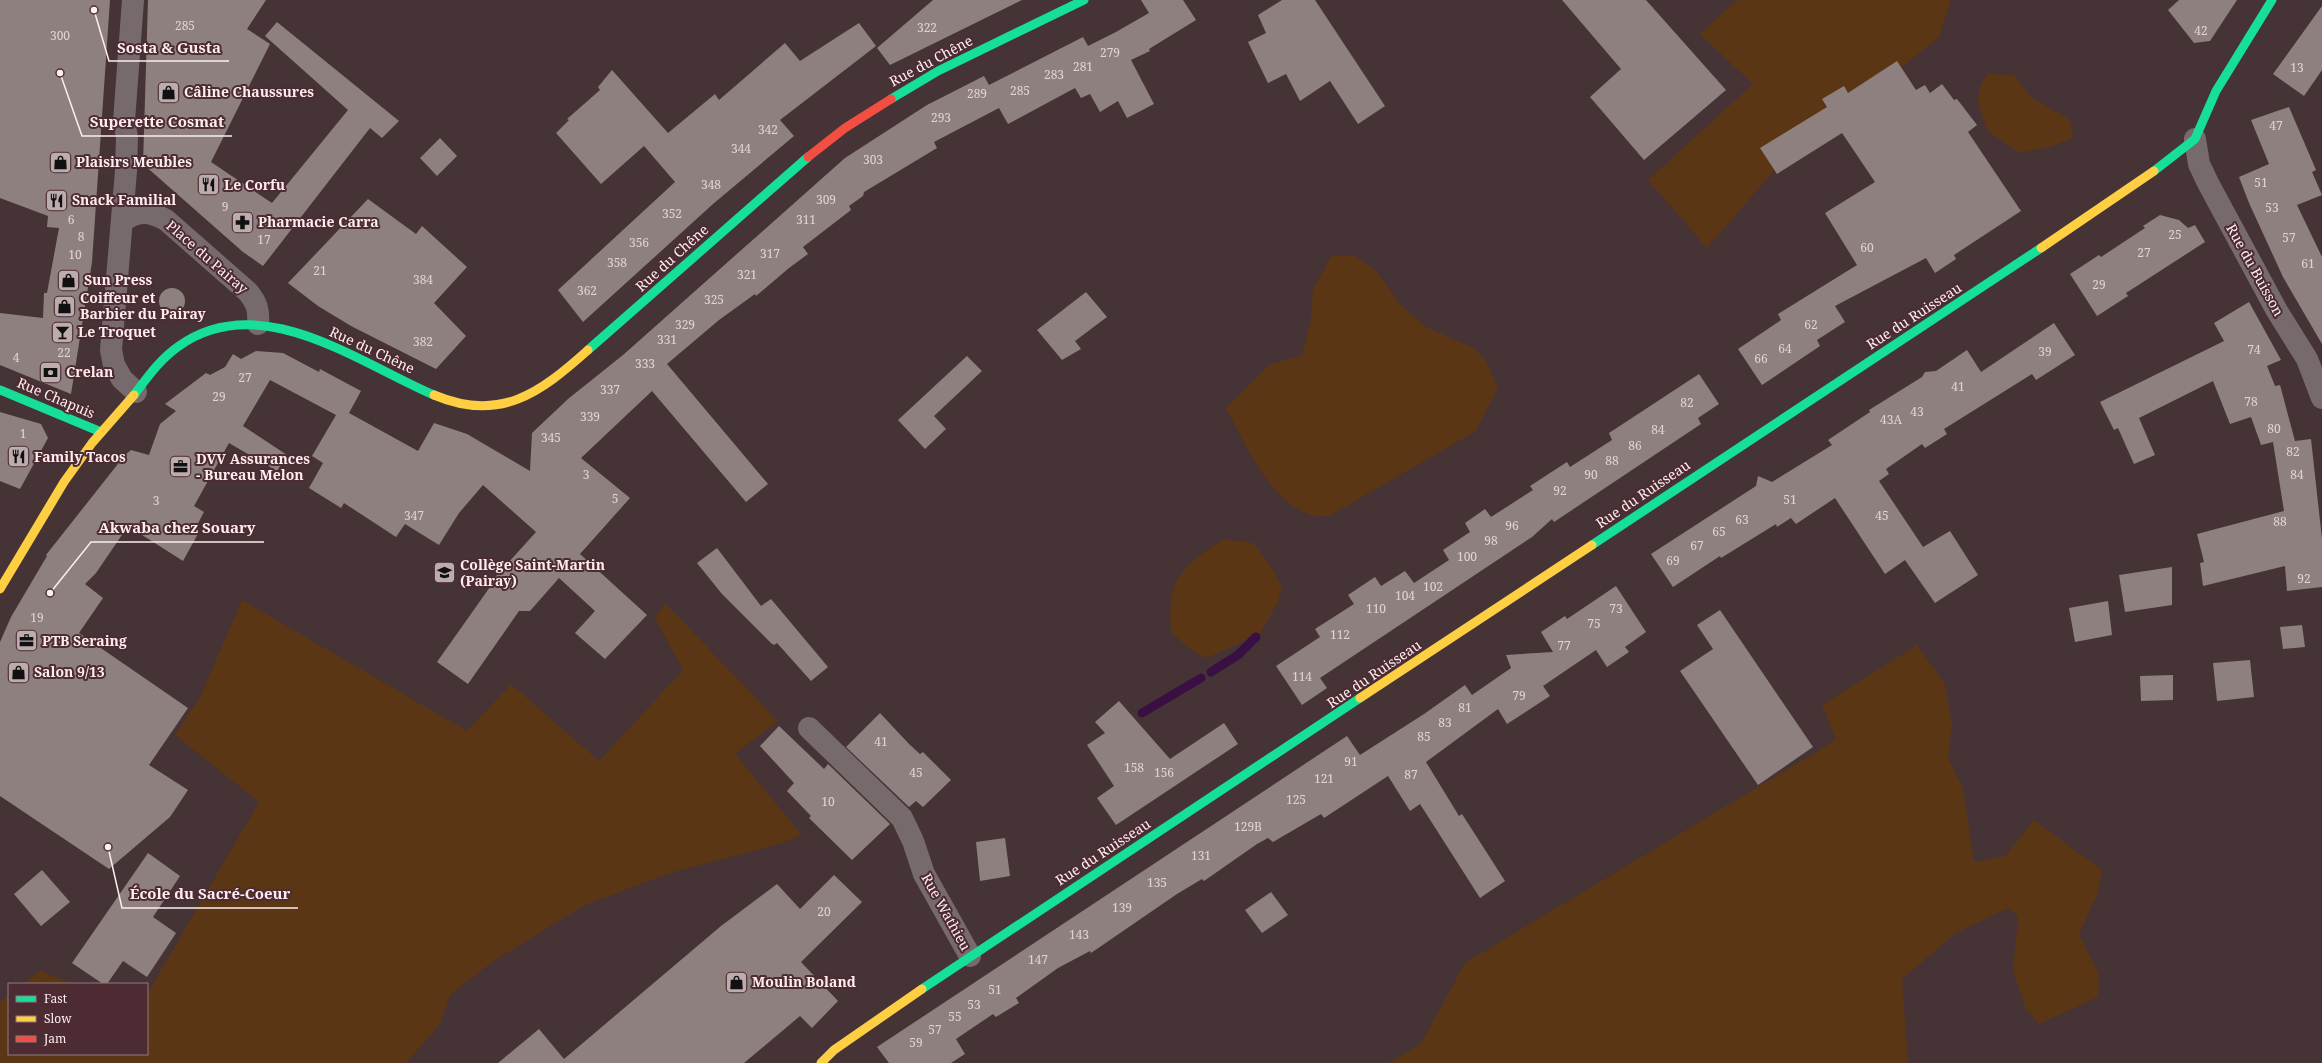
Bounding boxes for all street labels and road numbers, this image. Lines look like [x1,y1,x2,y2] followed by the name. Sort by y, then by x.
[886,31,976,91] street label: Rue du Chêne
[162,216,252,297] street label: Place du Pairay
[631,220,712,295] street label: Rue du Chêne
[2222,220,2289,319] street label: Rue du Buisson
[1863,278,1965,353] street label: Rue du Ruisseau
[327,322,418,378] street label: Rue du Chêne
[14,373,98,422] street label: Rue Chapuis
[1592,455,1694,532] street label: Rue du Ruisseau
[1323,635,1425,712] street label: Rue du Ruisseau
[1052,814,1154,889] street label: Rue du Ruisseau
[917,870,976,954] street label: Rue Wathieu

